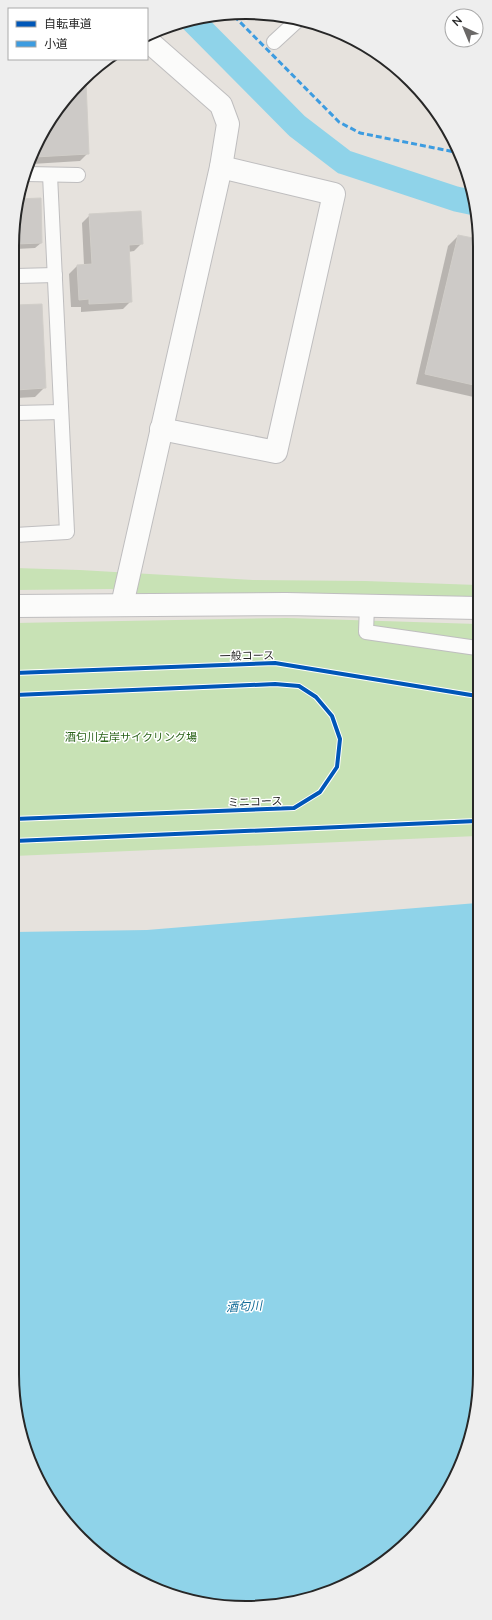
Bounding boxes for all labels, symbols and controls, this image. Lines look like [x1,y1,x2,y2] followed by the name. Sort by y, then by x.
[8,8,148,60] legend
[444,8,484,48] north arrow
[449,13,464,28] text: N
[44,16,92,31] text: 自転車道
[44,36,68,51] text: 小道
[220,648,274,662] street label: 一般コース
[65,730,197,743] park label: 酒匂川左岸サイクリング場
[228,794,282,808] street label: ミニコース
[226,1297,264,1314] water label: 酒匂川

